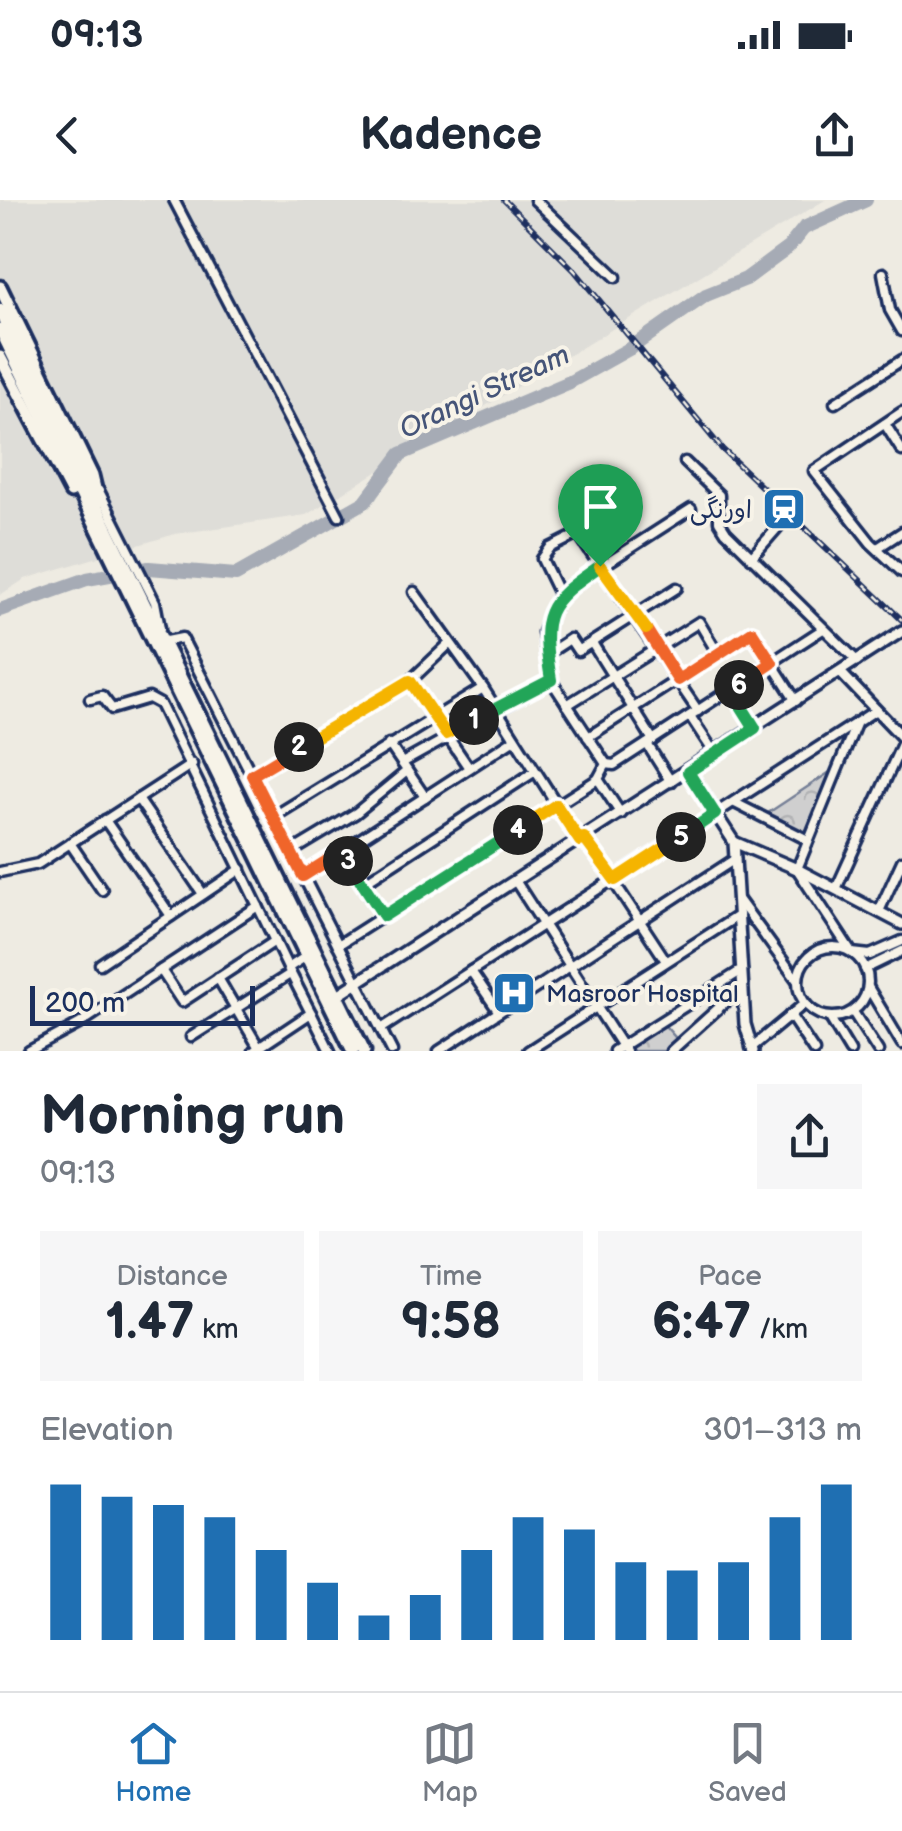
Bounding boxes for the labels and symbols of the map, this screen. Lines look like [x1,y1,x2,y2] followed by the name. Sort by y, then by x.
[394,339,575,446] water label: Orangi Stream
[558,464,643,567] pin
[761,486,807,532] station icon: اورنگی
[690,495,752,526] place label: اورنگی
[714,660,764,710] pin: 6
[449,695,499,745] pin: 1
[274,722,324,772] pin: 2
[493,805,543,855] pin: 4
[656,812,706,862] pin: 5
[323,836,373,886] pin: 3
[491,970,537,1016] hospital icon: Masroor Hospital
[546,979,739,1010] place label: Masroor Hospital
[30,981,255,1026] scale bar

